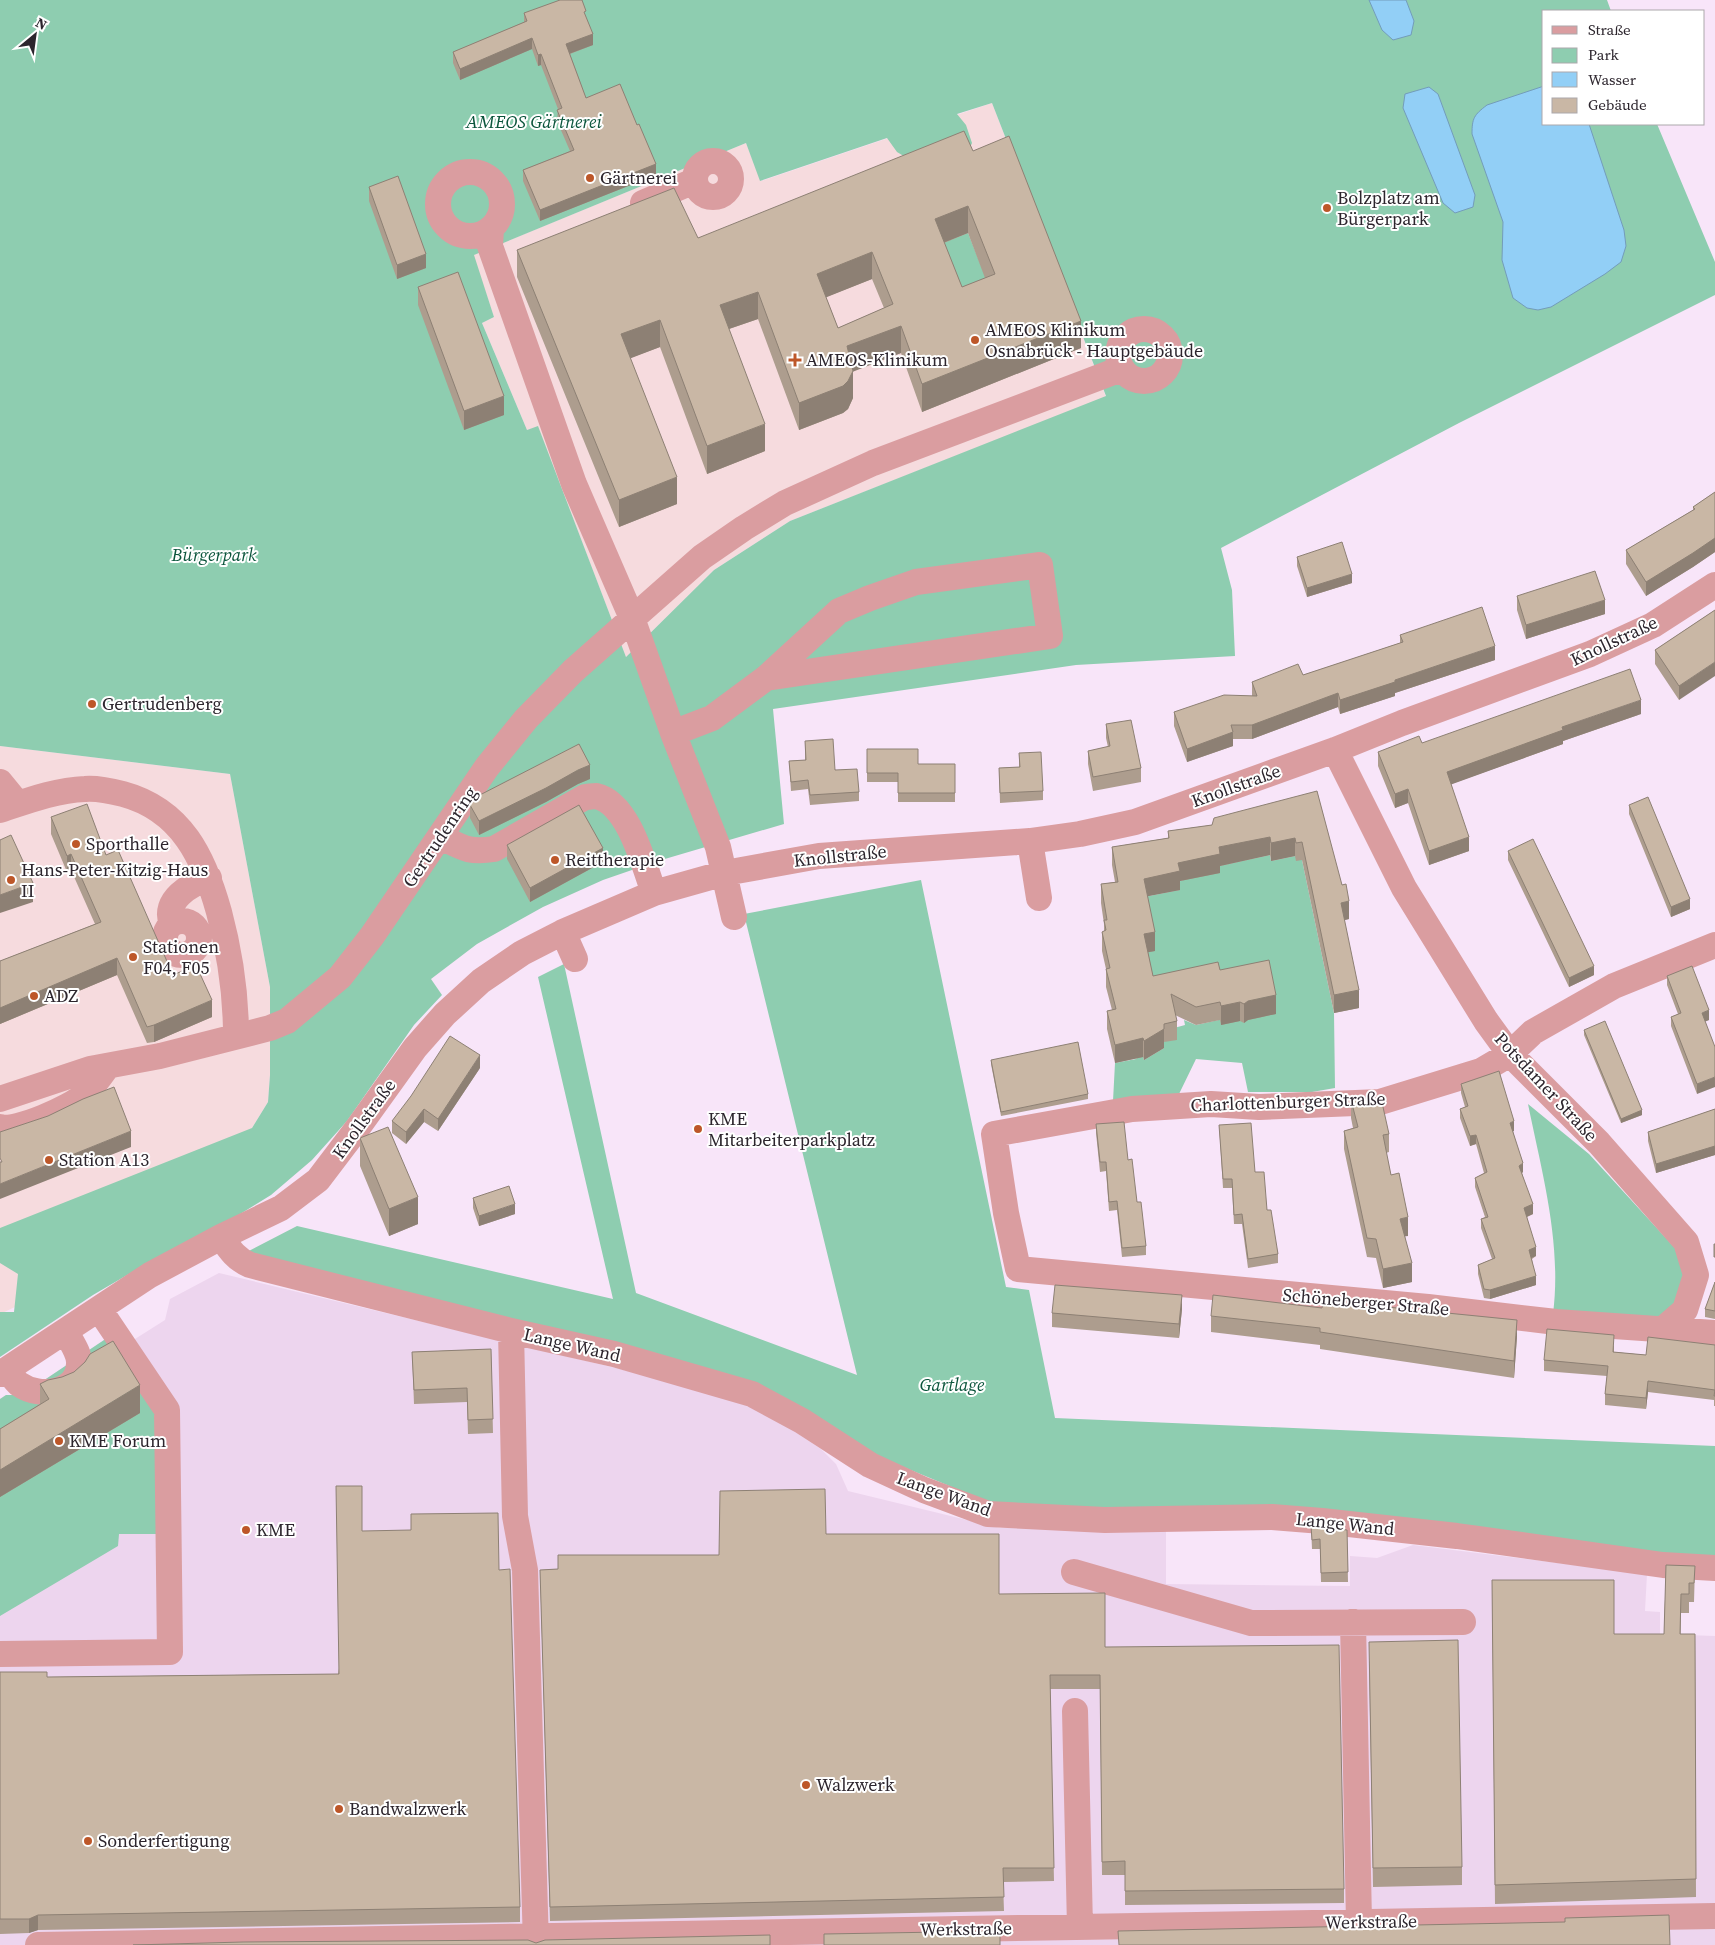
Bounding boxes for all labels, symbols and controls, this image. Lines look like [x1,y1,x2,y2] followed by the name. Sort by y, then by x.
[10,10,60,60] north arrow
[1542,10,1705,125] legend
[32,12,51,35] text: N
[1588,19,1631,40] text: Straße
[1588,44,1620,65] text: Park
[1588,69,1637,90] text: Wasser
[1588,94,1647,115] text: Gebäude
[465,109,602,134] park label: AMEOS Gärtnerei
[600,165,677,190] place label: Gärtnerei
[584,172,596,184] marker: Gärtnerei
[1337,185,1440,231] place label: Bolzplatz am Bürgerpark
[1321,202,1333,214] marker: Bolzplatz am Bürgerpark
[985,317,1203,363] place label: AMEOS Klinikum Osnabrück - Hauptgebäude
[969,334,981,346] marker: AMEOS Klinikum Osnabrück - Hauptgebäude
[806,347,948,372] place label: AMEOS-Klinikum
[788,353,802,367] marker: AMEOS-Klinikum
[171,542,257,567] park label: Bürgerpark
[1566,609,1661,672] street label: Knollstraße
[102,691,222,716] place label: Gertrudenberg
[86,698,98,710] marker: Gertrudenberg
[1188,758,1284,813] street label: Knollstraße
[397,781,483,892] street label: Gertrudenring
[86,831,169,856] place label: Sporthalle
[70,838,82,850] marker: Sporthalle
[792,838,888,873] street label: Knollstraße
[565,847,664,872] place label: Reittherapie
[549,854,561,866] marker: Reittherapie
[21,857,209,903] place label: Hans-Peter-Kitzig-Haus II
[5,874,17,886] marker: Hans-Peter-Kitzig-Haus II
[143,934,219,980] place label: Stationen F04, F05
[127,951,139,963] marker: Stationen F04, F05
[44,983,78,1008] place label: ADZ
[28,990,40,1002] marker: ADZ
[1489,1026,1604,1147] street label: Potsdamer Straße
[326,1074,401,1164] street label: Knollstraße
[1190,1086,1386,1117] street label: Charlottenburger Straße
[708,1106,875,1152] place label: KME Mitarbeiterparkplatz
[692,1123,704,1135] marker: KME Mitarbeiterparkplatz
[59,1147,149,1172] place label: Station A13
[43,1154,55,1166] marker: Station A13
[1282,1282,1450,1321] street label: Schöneberger Straße
[521,1321,623,1368] street label: Lange Wand
[920,1372,985,1397] park label: Gartlage
[69,1428,166,1453] place label: KME Forum
[53,1435,65,1447] marker: KME Forum
[893,1465,995,1522] street label: Lange Wand
[1295,1506,1396,1541] street label: Lange Wand
[256,1517,295,1542] place label: KME
[240,1524,252,1536] marker: KME
[816,1772,895,1797] place label: Walzwerk
[800,1779,812,1791] marker: Walzwerk
[349,1796,467,1821] place label: Bandwalzwerk
[333,1803,345,1815] marker: Bandwalzwerk
[98,1828,230,1853] place label: Sonderfertigung
[82,1835,94,1847] marker: Sonderfertigung
[1325,1908,1417,1935] street label: Werkstraße
[920,1915,1012,1942] street label: Werkstraße

